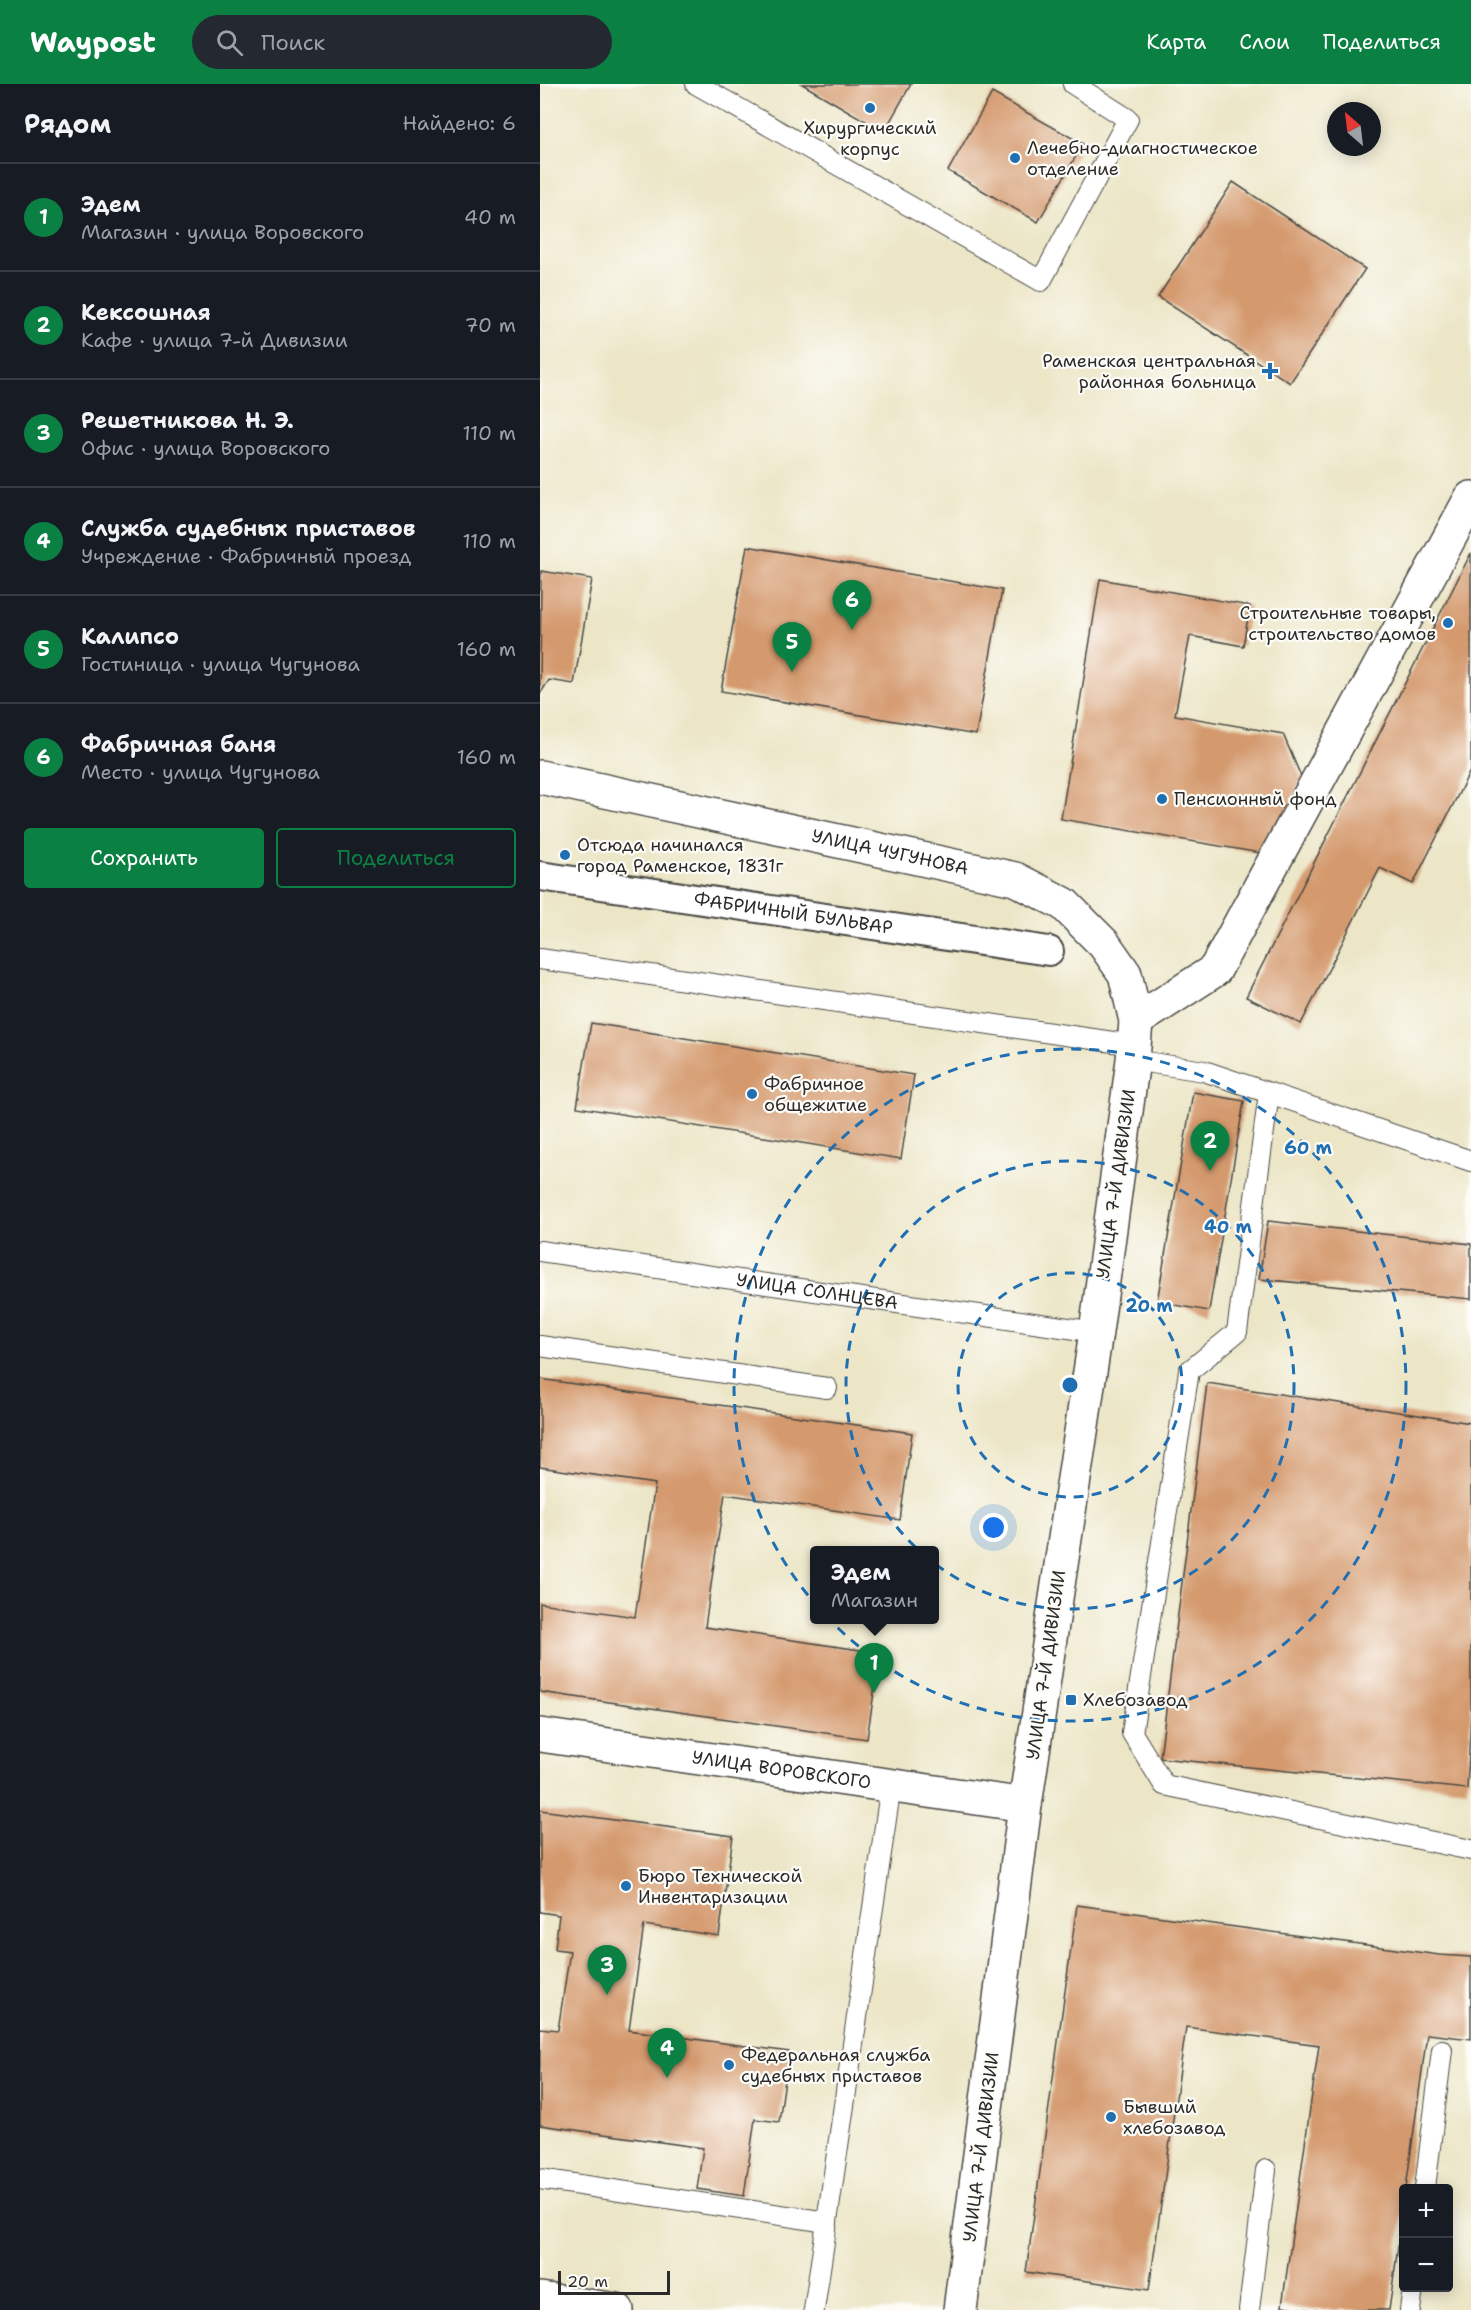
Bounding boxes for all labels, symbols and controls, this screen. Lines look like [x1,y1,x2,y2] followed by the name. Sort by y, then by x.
[192,15,612,69] search box
[30,23,156,61] text: Waypost
[213,26,246,59] icon: search
[261,28,325,57] text: Поиск
[1146,28,1206,56] text: Карта
[1239,28,1290,56] text: Слои
[1323,28,1441,56] text: Поделиться
[863,101,877,115] marker: Хирургический корпус
[1327,102,1381,156] north arrow
[24,106,111,141] text: Рядом
[403,110,516,136] text: Найдено: 6
[803,116,937,161] place label: Хирургический корпус
[1027,136,1258,181] place label: Лечебно-диагностическое отделение
[1008,151,1022,165] marker: Лечебно-диагностическое отделение
[81,190,141,219] text: Эдем
[39,204,48,230] text: 1
[464,204,516,230] text: 40 m
[81,219,364,245] text: Магазин · улица Воровского
[81,298,211,327] text: Кексошная
[37,312,51,338] text: 2
[464,312,516,338] text: 70 m
[81,327,348,353] text: Кафе · улица 7-й Дивизии
[1042,349,1256,394] place label: Раменская центральная районная больница
[1261,362,1279,380] marker: Раменская центральная районная больница
[81,406,294,435] text: Решетникова Н. Э.
[37,420,51,446] text: 3
[462,420,516,446] text: 110 m
[81,435,330,461] text: Офис · улица Воровского
[81,514,415,543] text: Служба судебных приставов
[37,528,51,554] text: 4
[462,528,516,554] text: 110 m
[81,543,411,569] text: Учреждение · Фабричный проезд
[832,580,872,630] pin: 6
[1240,601,1436,646] place label: Строительные товары, строительство домов
[1441,616,1455,630] marker: Строительные товары, строительство домов
[81,622,179,651] text: Калипсо
[772,622,812,672] pin: 5
[37,636,50,662] text: 5
[457,636,516,662] text: 160 m
[81,651,360,677] text: Гостиница · улица Чугунова
[81,730,276,759] text: Фабричная баня
[37,744,51,770] text: 6
[457,744,516,770] text: 160 m
[81,759,320,785] text: Место · улица Чугунова
[1174,787,1337,811] place label: Пенсионный фонд
[1155,792,1169,806] marker: Пенсионный фонд
[809,824,971,881] street label: УЛИЦА ЧУГУНОВА
[24,828,264,888] button: Сохранить
[276,828,516,888] button: Поделиться
[577,833,783,878] place label: Отсюда начинался город Раменское, 1831г
[558,848,572,862] marker: Отсюда начинался город Раменское, 1831г
[692,887,894,940] street label: ФАБРИЧНЫЙ БУЛЬВАР
[764,1072,867,1117] place label: Фабричное общежитие
[745,1087,759,1101] marker: Фабричное общежитие
[1091,1088,1141,1280] street label: УЛИЦА 7-Й ДИВИЗИИ
[1190,1122,1230,1171] pin: 2
[1284,1136,1332,1160] text: 60 m
[1204,1215,1252,1239] text: 40 m
[735,1268,900,1315] street label: УЛИЦА СОЛНЦЕВА
[1125,1294,1173,1318] text: 20 m
[1060,1375,1080,1395] centre of rings
[979,1513,1008,1542] your location
[810,1546,939,1624] popup
[831,1558,891,1587] text: Эдем
[1021,1569,1071,1761] street label: УЛИЦА 7-Й ДИВИЗИИ
[831,1587,918,1613] text: Магазин
[854,1644,894,1693] pin: 1
[1083,1688,1188,1712] place label: Хлебозавод
[1064,1693,1078,1707] marker: Хлебозавод
[690,1745,873,1795] street label: УЛИЦА ВОРОВСКОГО
[638,1864,802,1909] place label: Бюро Технической Инвентаризации
[619,1879,633,1893] marker: Бюро Технической Инвентаризации
[588,1946,626,1995] pin: 3
[648,2028,686,2078] pin: 4
[741,2043,931,2088] place label: Федеральная служба судебных приставов
[957,2051,1005,2243] street label: УЛИЦА 7-Й ДИВИЗИИ
[722,2058,736,2072] marker: Федеральная служба судебных приставов
[1123,2095,1226,2140] place label: Бывший хлебозавод
[1104,2110,1118,2124] marker: Бывший хлебозавод
[1399,2184,1453,2292] map controls
[1399,2184,1453,2238] button: +
[1399,2238,1453,2292] button: −
[558,2268,670,2296] scale bar
[567,2271,608,2292] text: 20 m

